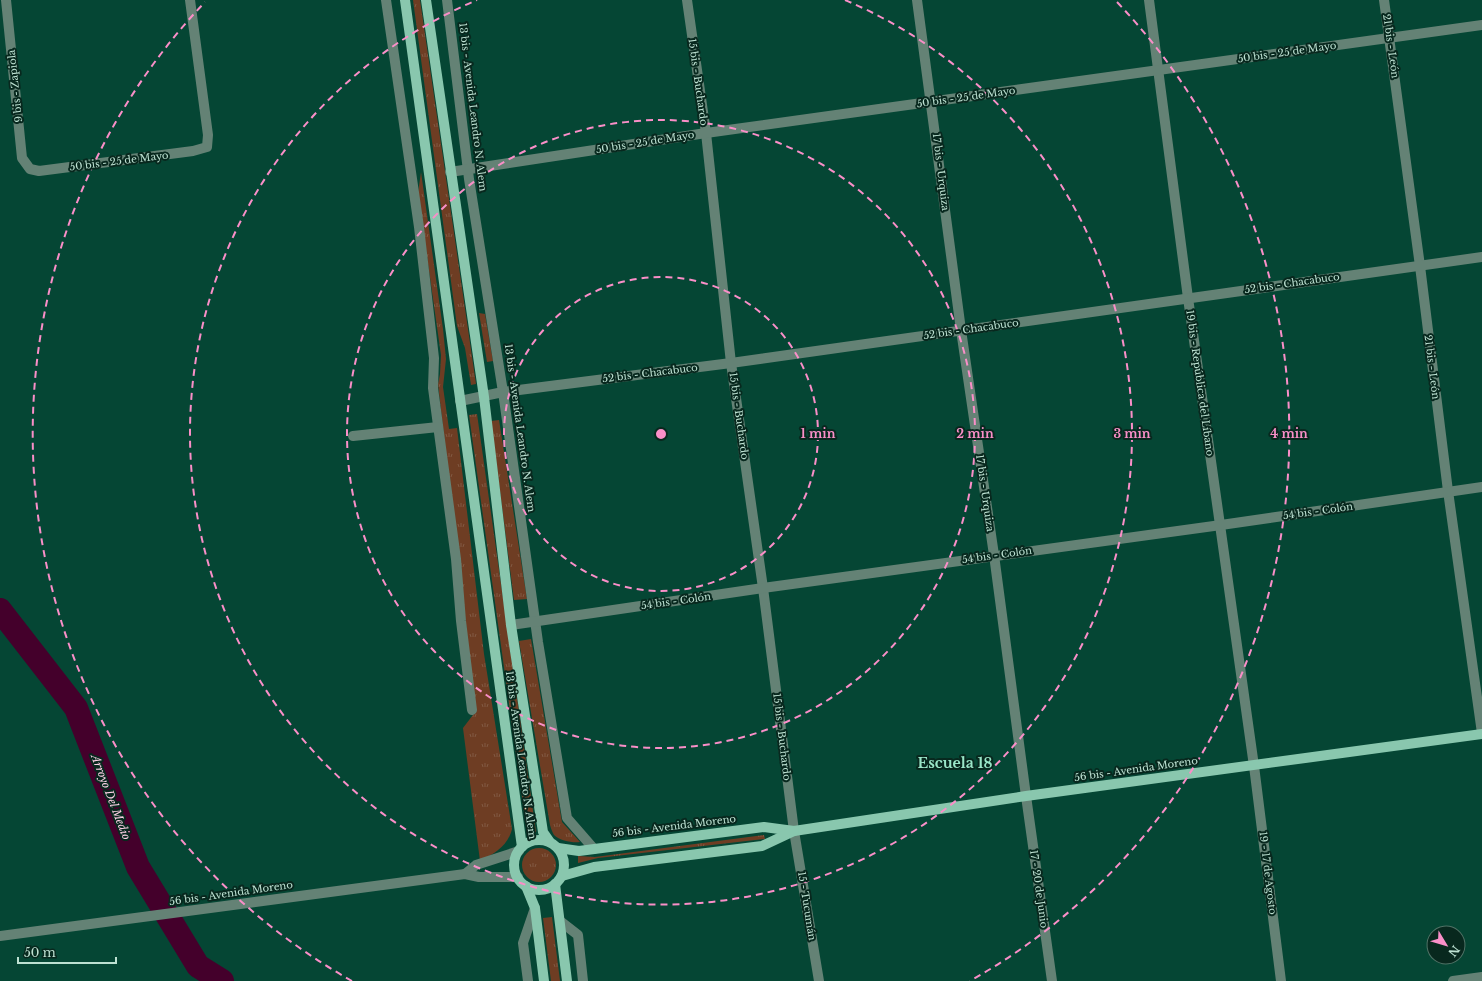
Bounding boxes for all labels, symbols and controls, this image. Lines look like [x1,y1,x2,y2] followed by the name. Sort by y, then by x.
[1380,13,1402,79] street label: 21 bis - León
[456,22,490,192] street label: 13 bis - Avenida Leandro N. Alem
[685,38,711,127] street label: 15 bis - Buchardo
[1237,39,1338,65] street label: 50 bis - 25 de Mayo
[5,49,25,123] street label: 9 bis - Zapiola
[916,84,1017,110] street label: 50 bis - 25 de Mayo
[595,128,696,156] street label: 50 bis - 25 de Mayo
[930,133,952,212] street label: 17 bis - Urquiza
[69,148,170,174] street label: 50 bis - 25 de Mayo
[1244,270,1341,296] street label: 52 bis - Chacabuco
[1183,309,1217,457] street label: 19 bis - República del Líbano
[923,316,1020,342] street label: 52 bis - Chacabuco
[1422,334,1442,400] street label: 21 bis - León
[502,343,538,513] street label: 13 bis - Avenida Leandro N. Alem
[602,361,699,385] street label: 52 bis - Chacabuco
[726,372,752,461] street label: 15 bis - Buchardo
[801,426,836,441] text: 1 min
[956,426,994,441] text: 2 min
[1113,426,1151,441] text: 3 min
[1270,426,1308,441] text: 4 min
[654,427,668,441] centre of rings
[973,454,997,533] street label: 17 bis - Urquiza
[1282,500,1354,522] street label: 54 bis - Colón
[961,544,1033,566] street label: 54 bis - Colón
[640,590,712,612] street label: 54 bis - Colón
[503,670,539,840] street label: 13 bis - Avenida Leandro N. Alem
[770,693,794,782] street label: 15 bis - Buchardo
[88,750,134,842] water label: Arroyo Del Medio
[918,754,993,772] district label: Escuela 18
[1073,754,1199,784] street label: 56 bis - Avenida Moreno
[611,812,737,840] street label: 56 bis - Avenida Moreno
[1256,831,1280,916] street label: 19 - 17 de Agosto
[1027,849,1051,929] street label: 17 - 20 de Junio
[795,871,819,941] street label: 15 - Tucumán
[168,878,294,908] street label: 56 bis - Avenida Moreno
[1426,925,1466,965] north arrow
[18,939,116,965] scale bar
[1445,943,1463,960] text: N
[24,945,56,960] text: 50 m

